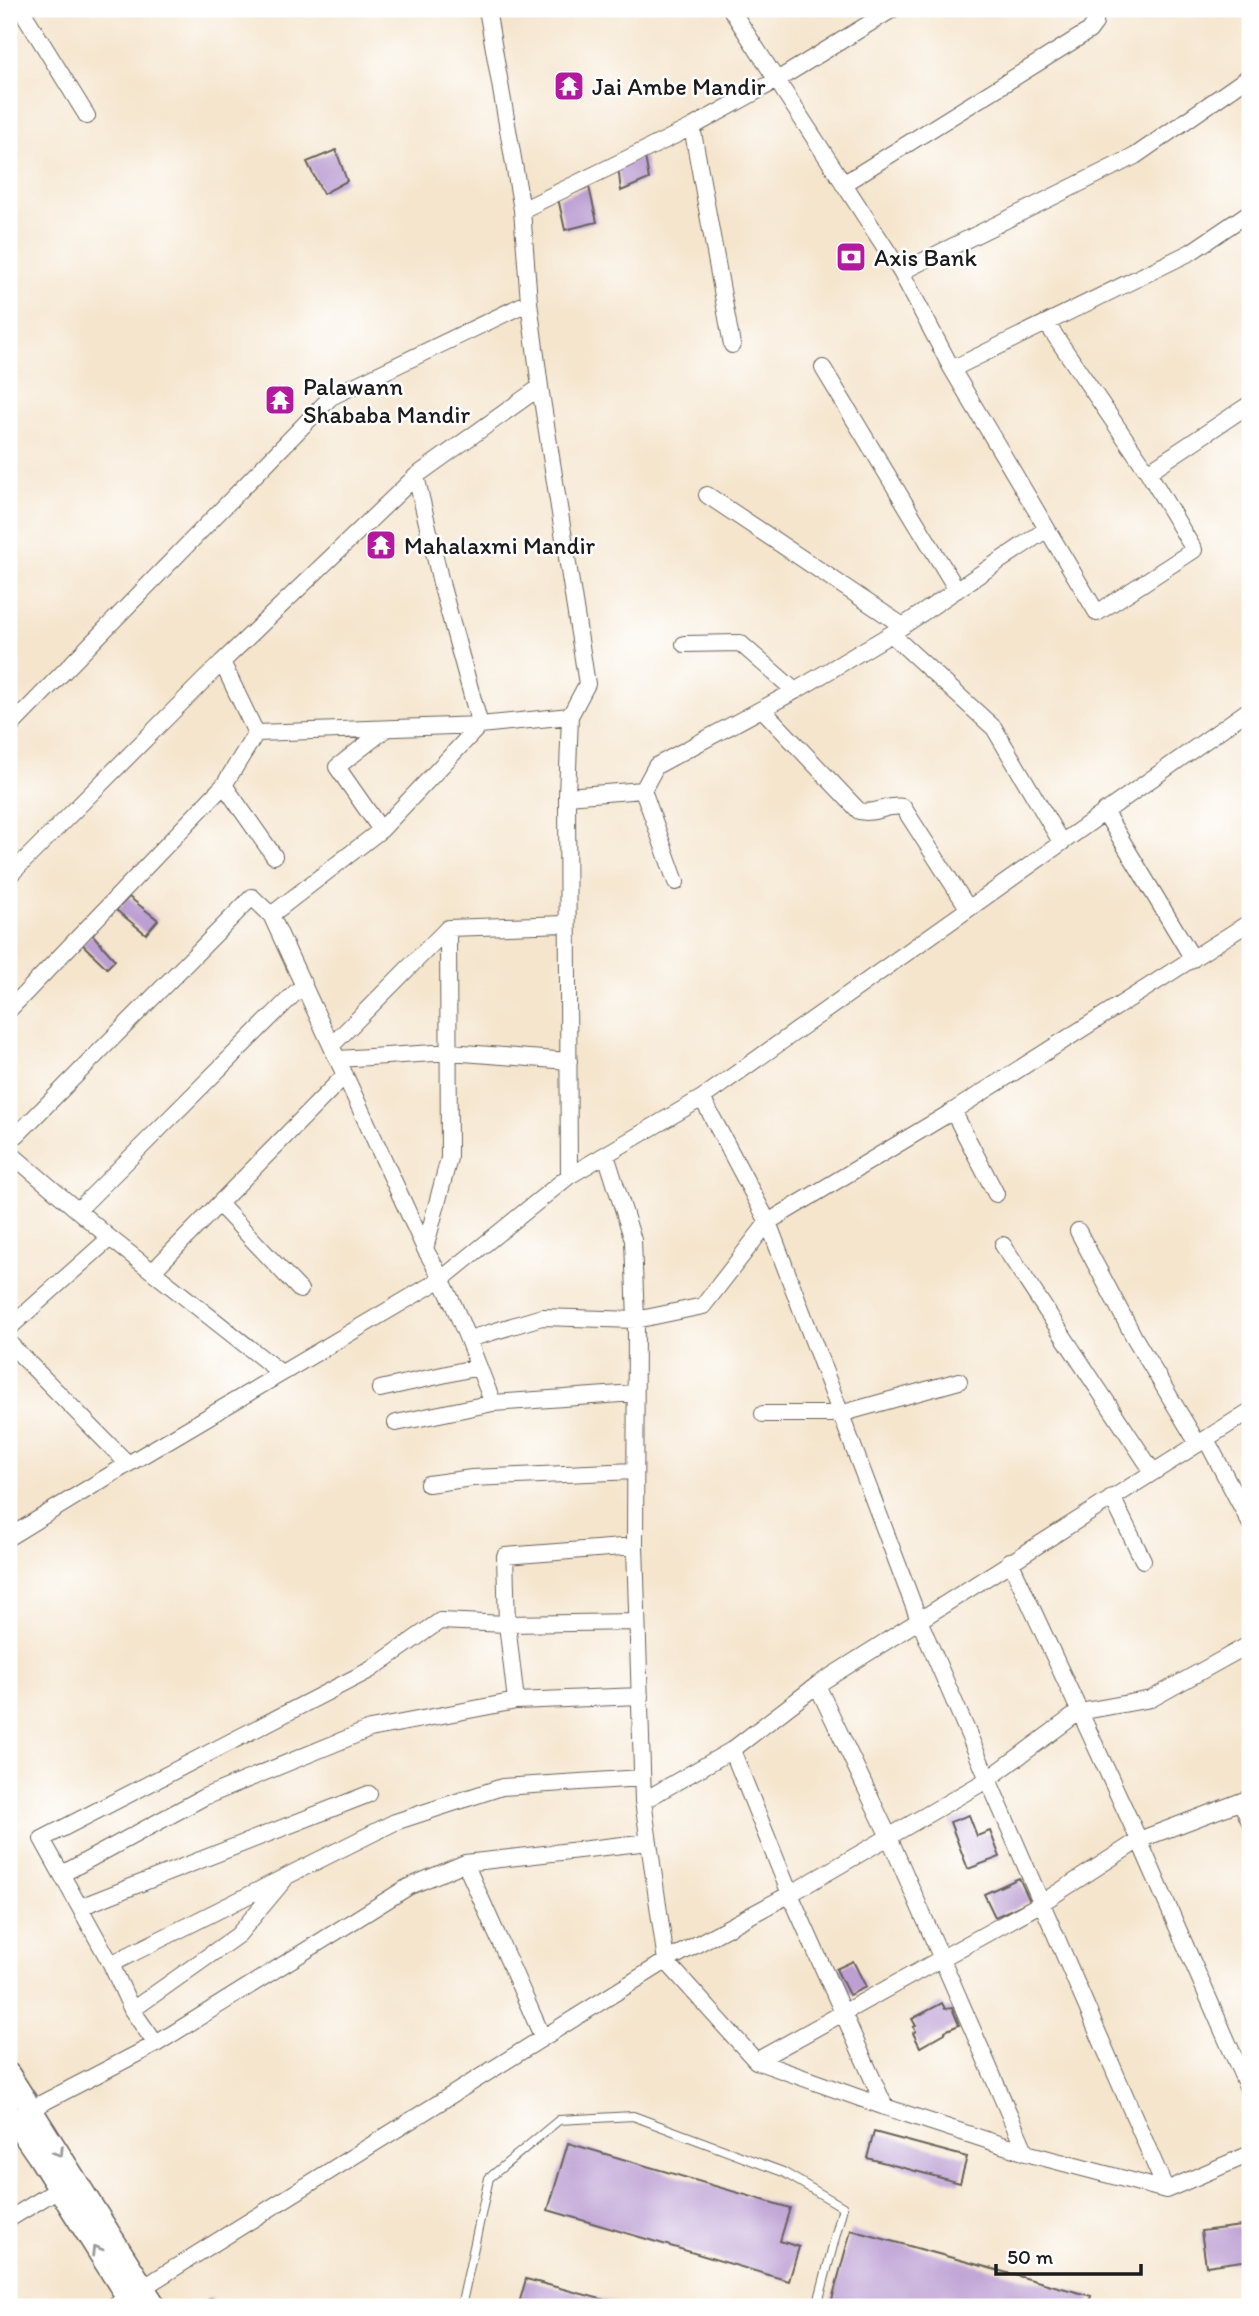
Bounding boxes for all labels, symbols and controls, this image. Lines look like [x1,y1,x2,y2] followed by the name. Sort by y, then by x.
[552,69,586,103] temple icon: Jai Ambe Mandir
[592,72,766,101] place label: Jai Ambe Mandir
[834,240,868,274] bank icon: Axis Bank
[874,243,977,272] place label: Axis Bank
[303,372,471,429] place label: Palawann Shababa Mandir
[263,383,297,417] temple icon: Palawann Shababa Mandir
[364,528,398,562] temple icon: Mahalaxmi Mandir
[404,531,596,560] place label: Mahalaxmi Mandir
[50,2144,63,2157] one-way arrow
[996,2232,1142,2276] scale bar
[92,2244,105,2257] one-way arrow
[1007,2244,1054,2269] text: 50 m

